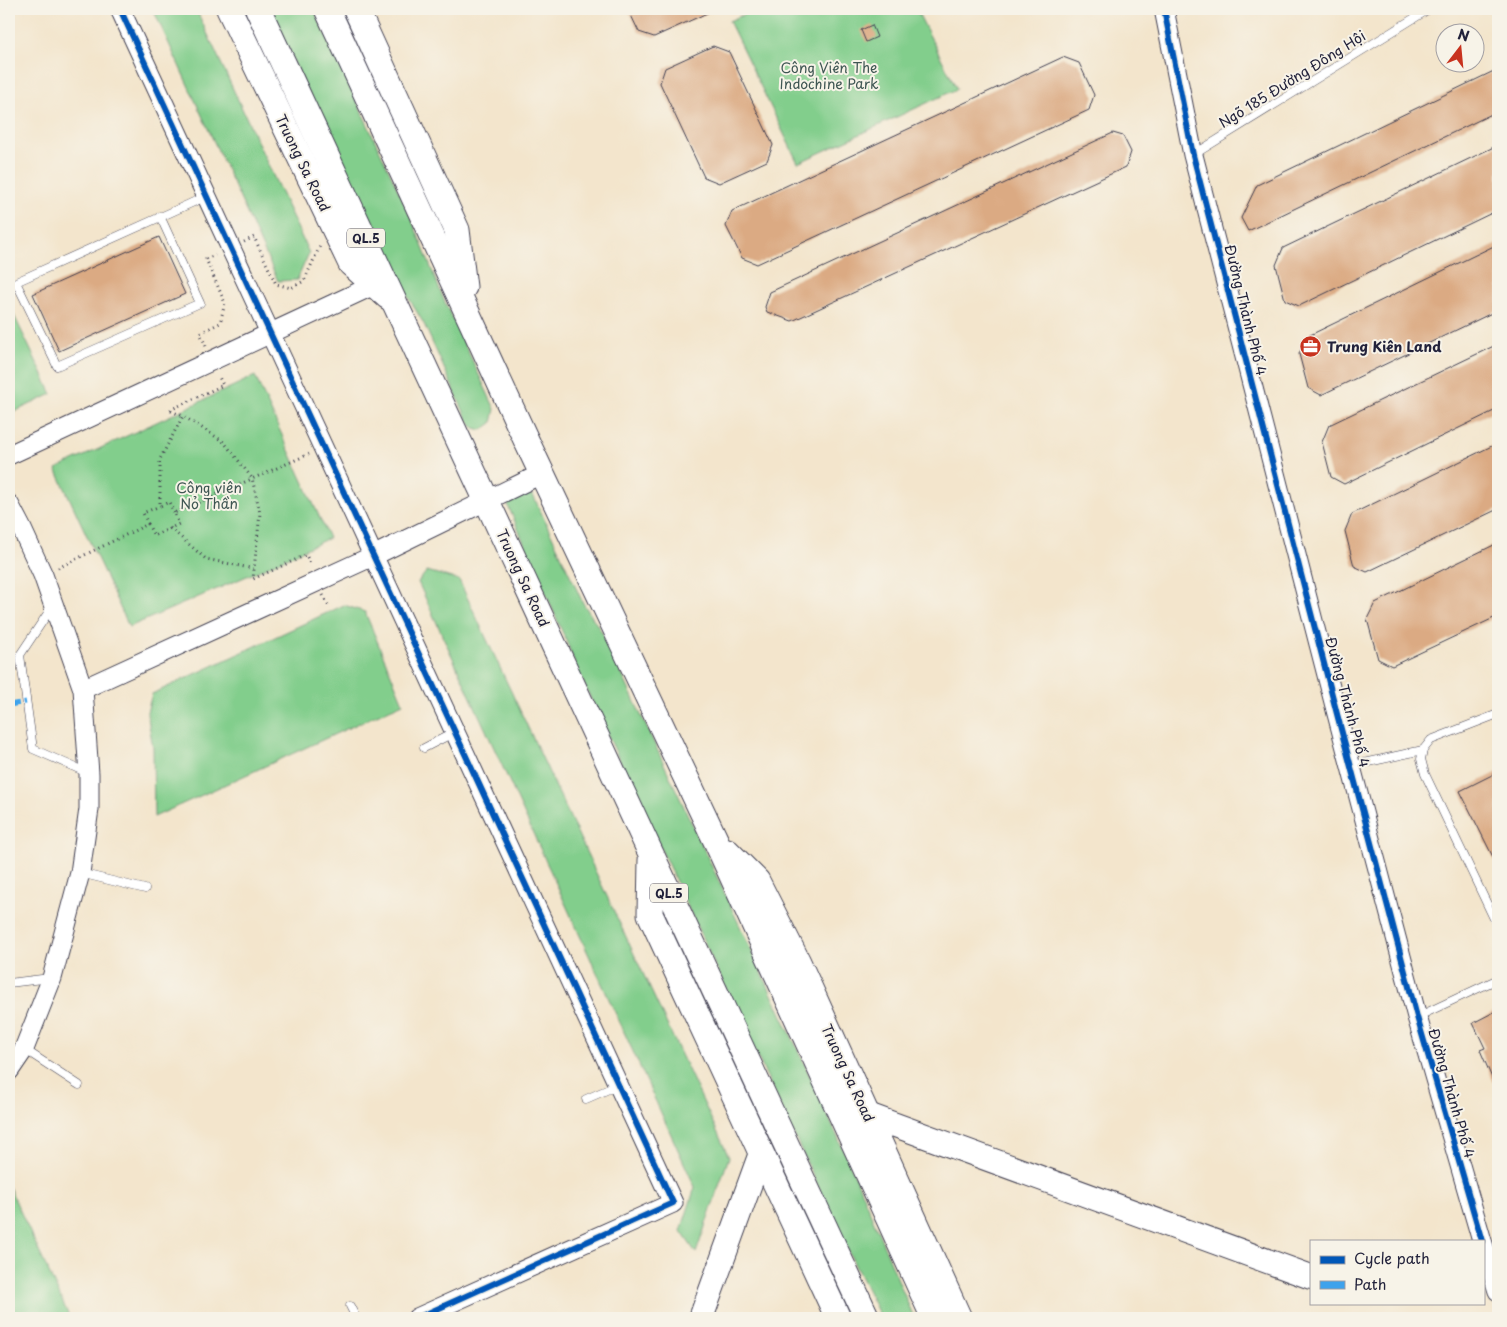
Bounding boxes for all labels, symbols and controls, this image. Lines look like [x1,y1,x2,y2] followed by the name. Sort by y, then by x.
[1434,22,1484,72] north arrow
[1455,23,1472,47] text: N
[1214,25,1370,133] street label: Ngõ 185 Đường Đông Hội
[779,57,879,94] park label: Công Viên The Indochine Park
[270,111,336,215] street label: Truong Sa Road
[347,228,385,248] road number: QL.5
[1220,242,1272,378] street label: Đường Thành Phố 4
[1299,334,1323,358] office icon: Trung Kiên Land
[1327,336,1442,357] place label: Trung Kiên Land
[176,477,242,514] park label: Công viên Nỏ Thần
[491,526,555,630] street label: Truong Sa Road
[1320,634,1376,770] street label: Đường Thành Phố 4
[650,884,688,902] road number: QL.5
[816,1021,880,1125] street label: Truong Sa Road
[1423,1025,1481,1161] street label: Đường Thành Phố 4
[1310,1240,1484,1304] legend
[1354,1246,1430,1269] text: Cycle path
[1354,1272,1386,1295] text: Path

